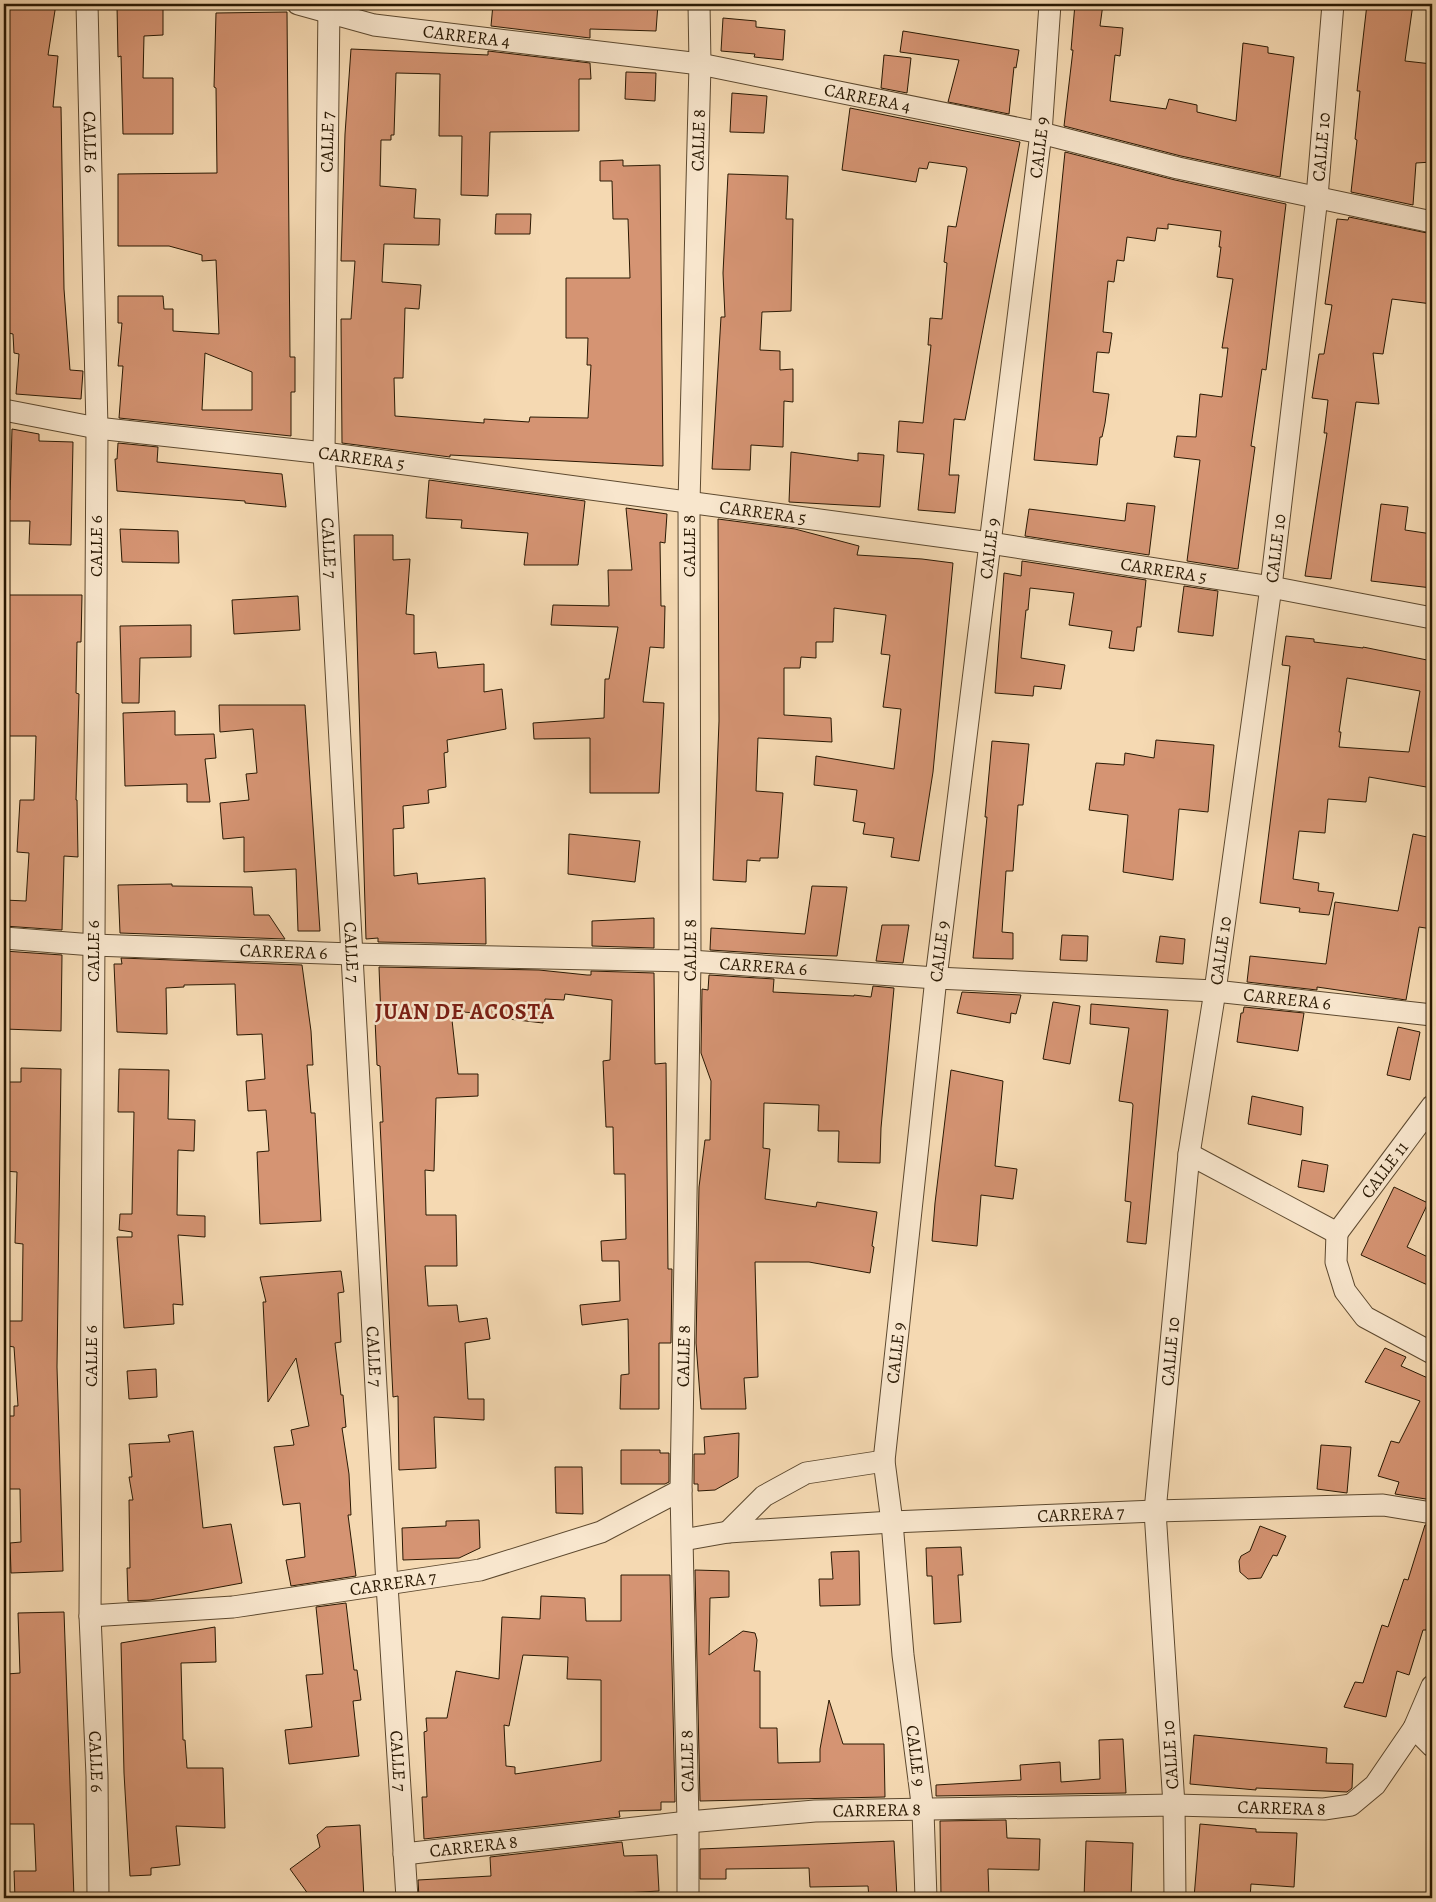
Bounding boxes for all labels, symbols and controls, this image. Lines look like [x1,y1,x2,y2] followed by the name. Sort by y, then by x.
[422,19,511,53] street label: CARRERA 4
[822,77,913,118] street label: CARRERA 4
[685,109,711,172] street label: CALLE 8
[78,111,103,173] street label: CALLE 6
[314,111,340,173] street label: CALLE 7
[1306,111,1336,183] street label: CALLE 10
[1023,116,1054,180] street label: CALLE 9
[317,440,406,476] street label: CARRERA 5
[718,495,808,530] street label: CARRERA 5
[1260,513,1292,584] street label: CALLE 10
[84,515,108,577] street label: CALLE 6
[677,515,701,577] street label: CALLE 8
[974,516,1005,581] street label: CALLE 9
[316,517,343,579] street label: CALLE 7
[1119,552,1209,589] street label: CARRERA 5
[1204,915,1237,987] street label: CALLE 10
[678,919,702,982] street label: CALLE 8
[924,919,955,983] street label: CALLE 9
[81,920,105,982] street label: CALLE 6
[338,921,365,984] street label: CALLE 7
[239,938,328,965] street label: CARRERA 6
[719,951,808,981] street label: CARRERA 6
[1242,982,1332,1016] street label: CARRERA 6
[375,997,555,1027] district label: JUAN DE ACOSTA
[1355,1136,1414,1203] street label: CALLE 11
[1155,1316,1185,1387] street label: CALLE 10
[880,1321,911,1385] street label: CALLE 9
[79,1325,103,1387] street label: CALLE 6
[361,1325,388,1388] street label: CALLE 7
[671,1325,696,1387] street label: CALLE 8
[1037,1500,1125,1528] street label: CARRERA 7
[348,1565,438,1601] street label: CARRERA 7
[1156,1720,1184,1790] street label: CALLE 10
[900,1724,932,1788] street label: CALLE 9
[83,1730,109,1793] street label: CALLE 6
[384,1730,412,1793] street label: CALLE 7
[674,1730,700,1792] street label: CALLE 8
[1237,1795,1326,1821] street label: CARRERA 8
[832,1797,921,1823] street label: CARRERA 8
[428,1829,519,1863] street label: CARRERA 8

